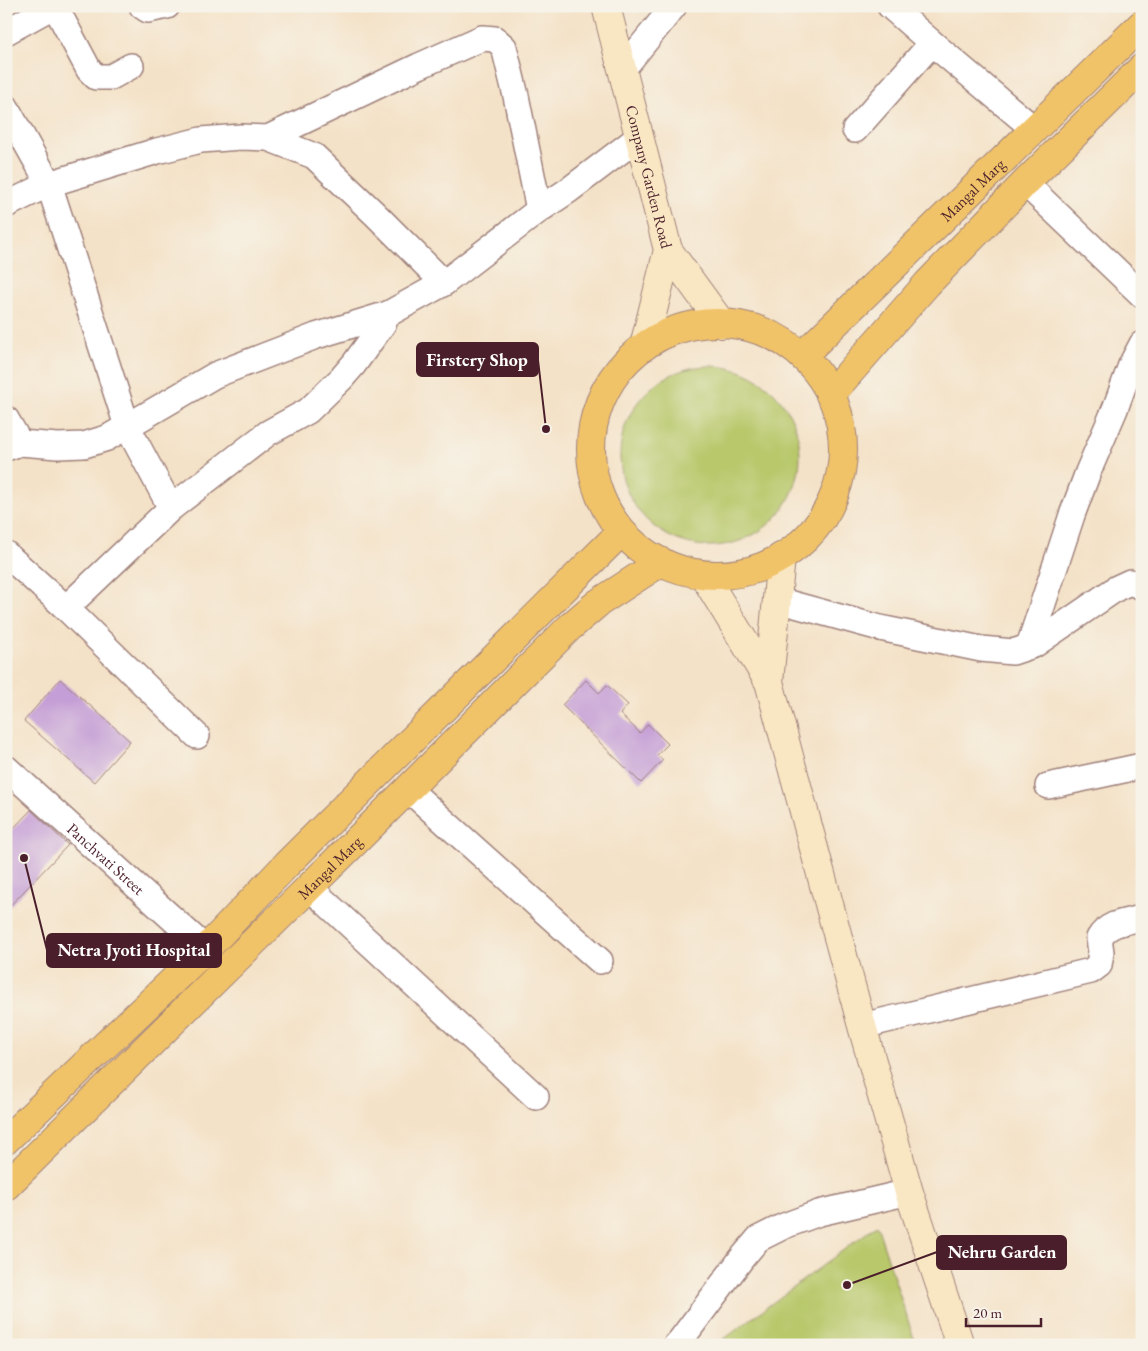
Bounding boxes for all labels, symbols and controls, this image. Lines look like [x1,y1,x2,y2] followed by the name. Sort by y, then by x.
[621,103,677,251] street label: Company Garden Road
[936,153,1010,226] street label: Mangal Marg
[417,343,538,376] callout: Firstcry Shop
[426,348,528,371] text: Firstcry Shop
[62,818,149,900] street label: Panchvati Street
[293,831,367,904] street label: Mangal Marg
[47,934,221,967] callout: Netra Jyoti Hospital
[57,938,211,961] text: Netra Jyoti Hospital
[937,1236,1066,1269] callout: Nehru Garden
[948,1240,1056,1263] text: Nehru Garden
[966,1296,1040,1328] scale bar
[973,1303,1002,1322] text: 20 m

